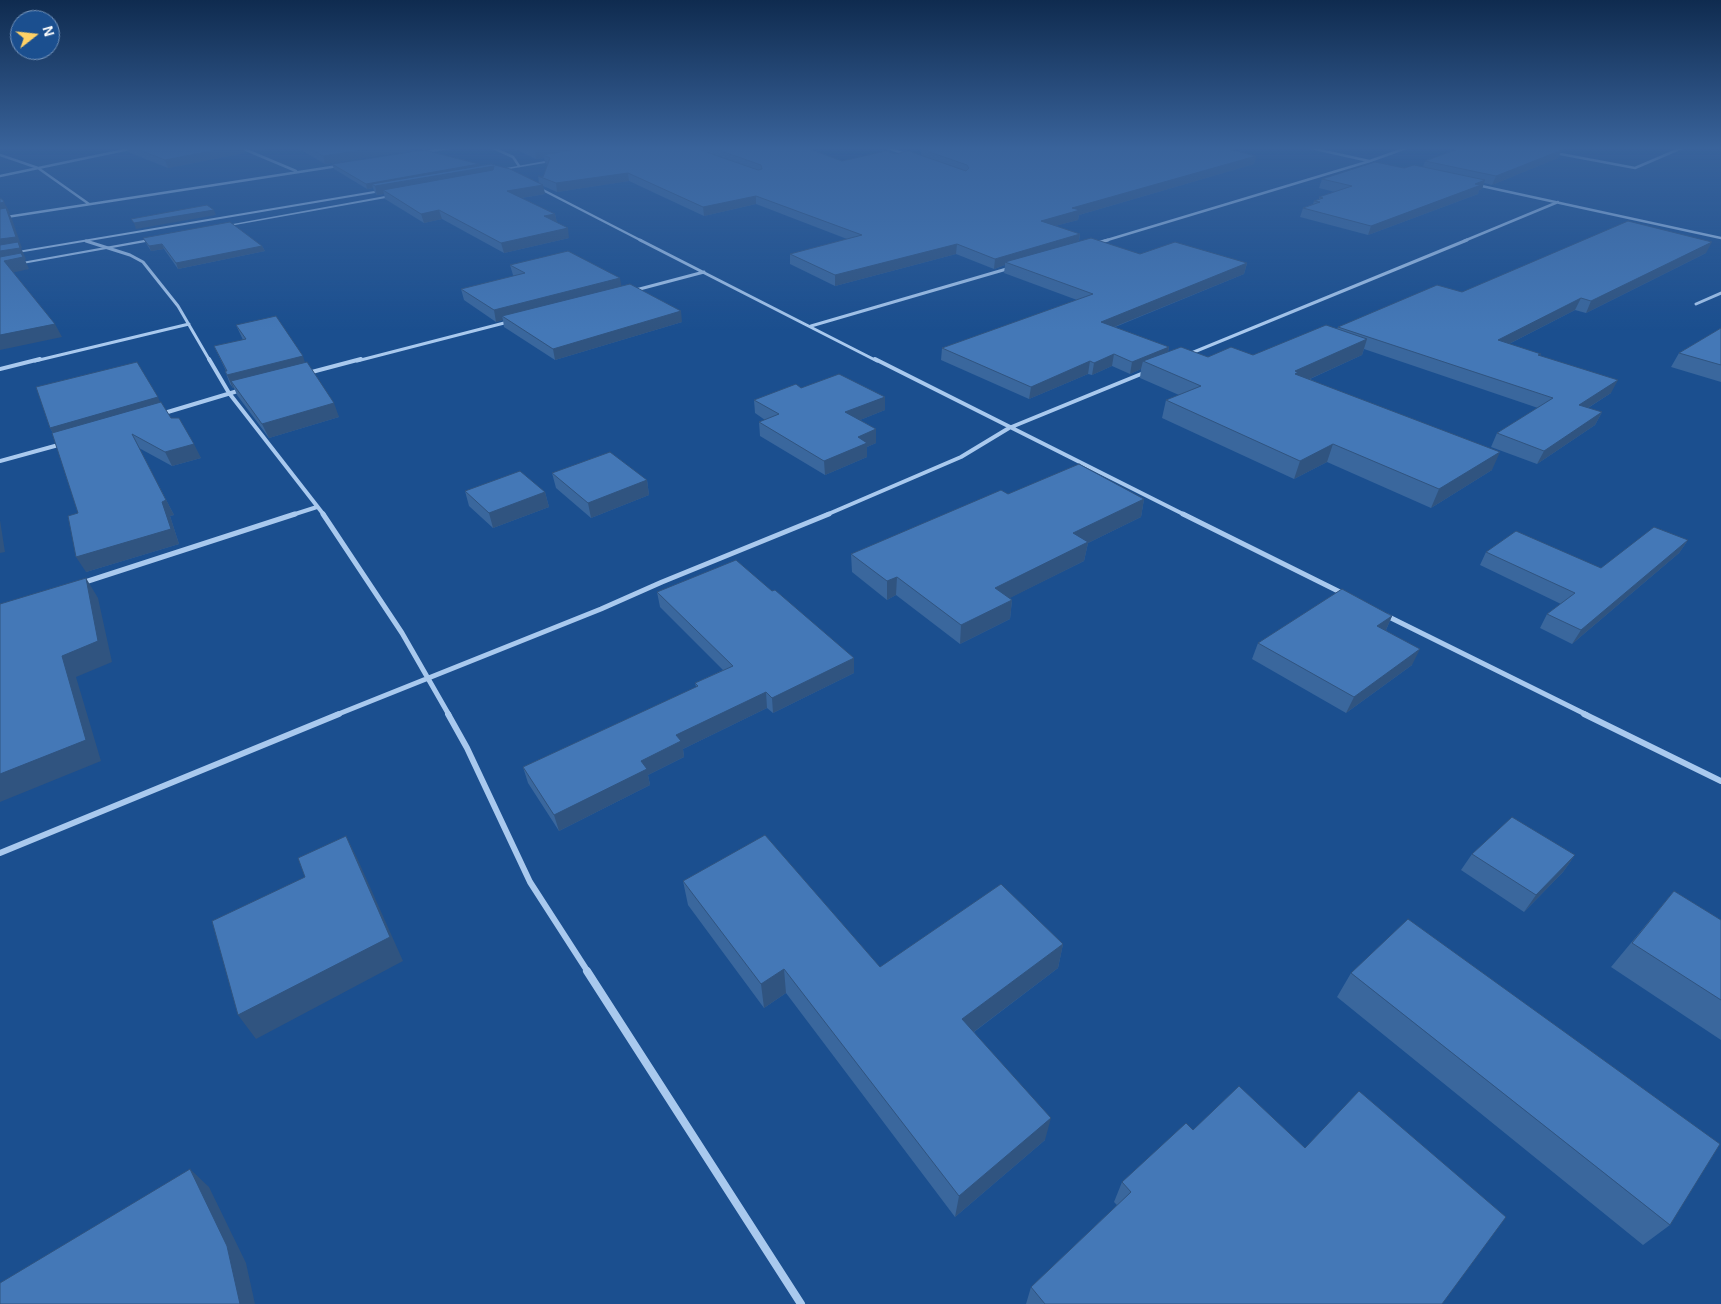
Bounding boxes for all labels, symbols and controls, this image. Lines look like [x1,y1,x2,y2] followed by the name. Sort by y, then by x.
[10,10,60,60] north arrow
[39,24,58,38] text: N

